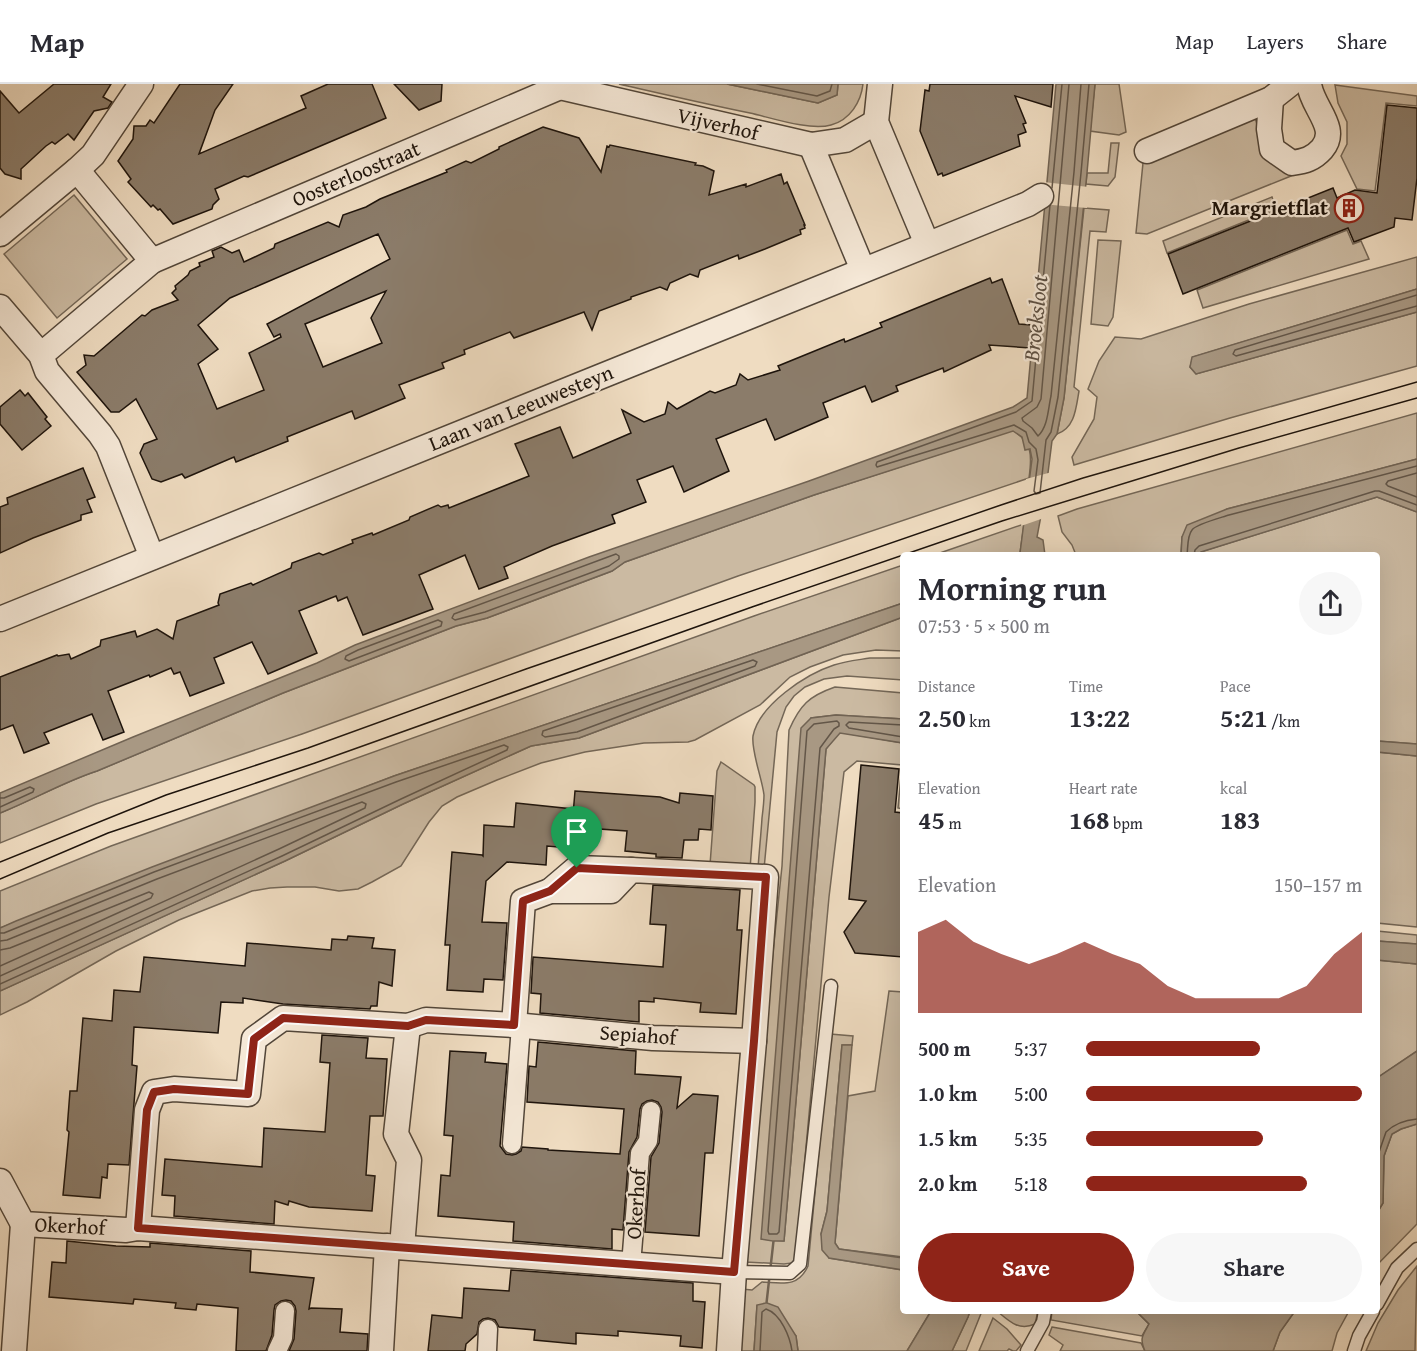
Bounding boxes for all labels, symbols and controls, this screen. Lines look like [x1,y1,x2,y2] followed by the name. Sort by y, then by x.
[30,21,84,62] text: Map
[1175,26,1214,57] text: Map
[1247,26,1304,57] text: Layers
[1337,26,1387,57] text: Share
[674,99,764,148] street label: Vijverhof
[287,132,425,214] street label: Oosterloostraat
[1211,192,1328,223] place label: Margrietflat
[1333,192,1365,224] building icon: Margrietflat
[1014,272,1056,364] water label: Broeksloot
[424,356,618,459] street label: Laan van Leeuwesteyn
[918,564,1107,612] text: Morning run
[1299,572,1362,635] button: share
[918,611,1050,640] text: 07:53 · 5 × 500 m
[918,674,975,698] text: Distance
[1069,674,1103,698] text: Time
[1220,674,1251,698] text: Pace
[918,698,966,737] text: 2.50
[1069,698,1130,737] text: 13:22
[1220,698,1268,737] text: 5:21
[966,709,990,733] text: km
[1268,709,1300,733] text: /km
[918,776,981,800] text: Elevation
[1069,776,1138,800] text: Heart rate
[1220,776,1247,800] text: kcal
[918,800,945,839] text: 45
[1069,800,1109,839] text: 168
[1220,800,1260,839] text: 183
[551,806,602,868] pin
[945,811,962,835] text: m
[1109,811,1143,835] text: bpm
[560,815,593,848] icon: arrive
[918,870,996,899] text: Elevation
[1274,870,1362,899] text: 150–157 m
[599,1016,680,1053] street label: Sepiahof
[918,1034,971,1063] text: 500 m
[1014,1034,1048,1063] text: 5:37
[918,1079,977,1108] text: 1.0 km
[1014,1079,1048,1108] text: 5:00
[918,1124,977,1153] text: 1.5 km
[1014,1124,1048,1153] text: 5:35
[618,1165,654,1240] street label: Okerhof
[918,1169,977,1198] text: 2.0 km
[1014,1169,1048,1198] text: 5:18
[34,1208,108,1243] street label: Okerhof
[918,1233,1134,1302] button: Save
[1146,1233,1362,1302] button: Share

